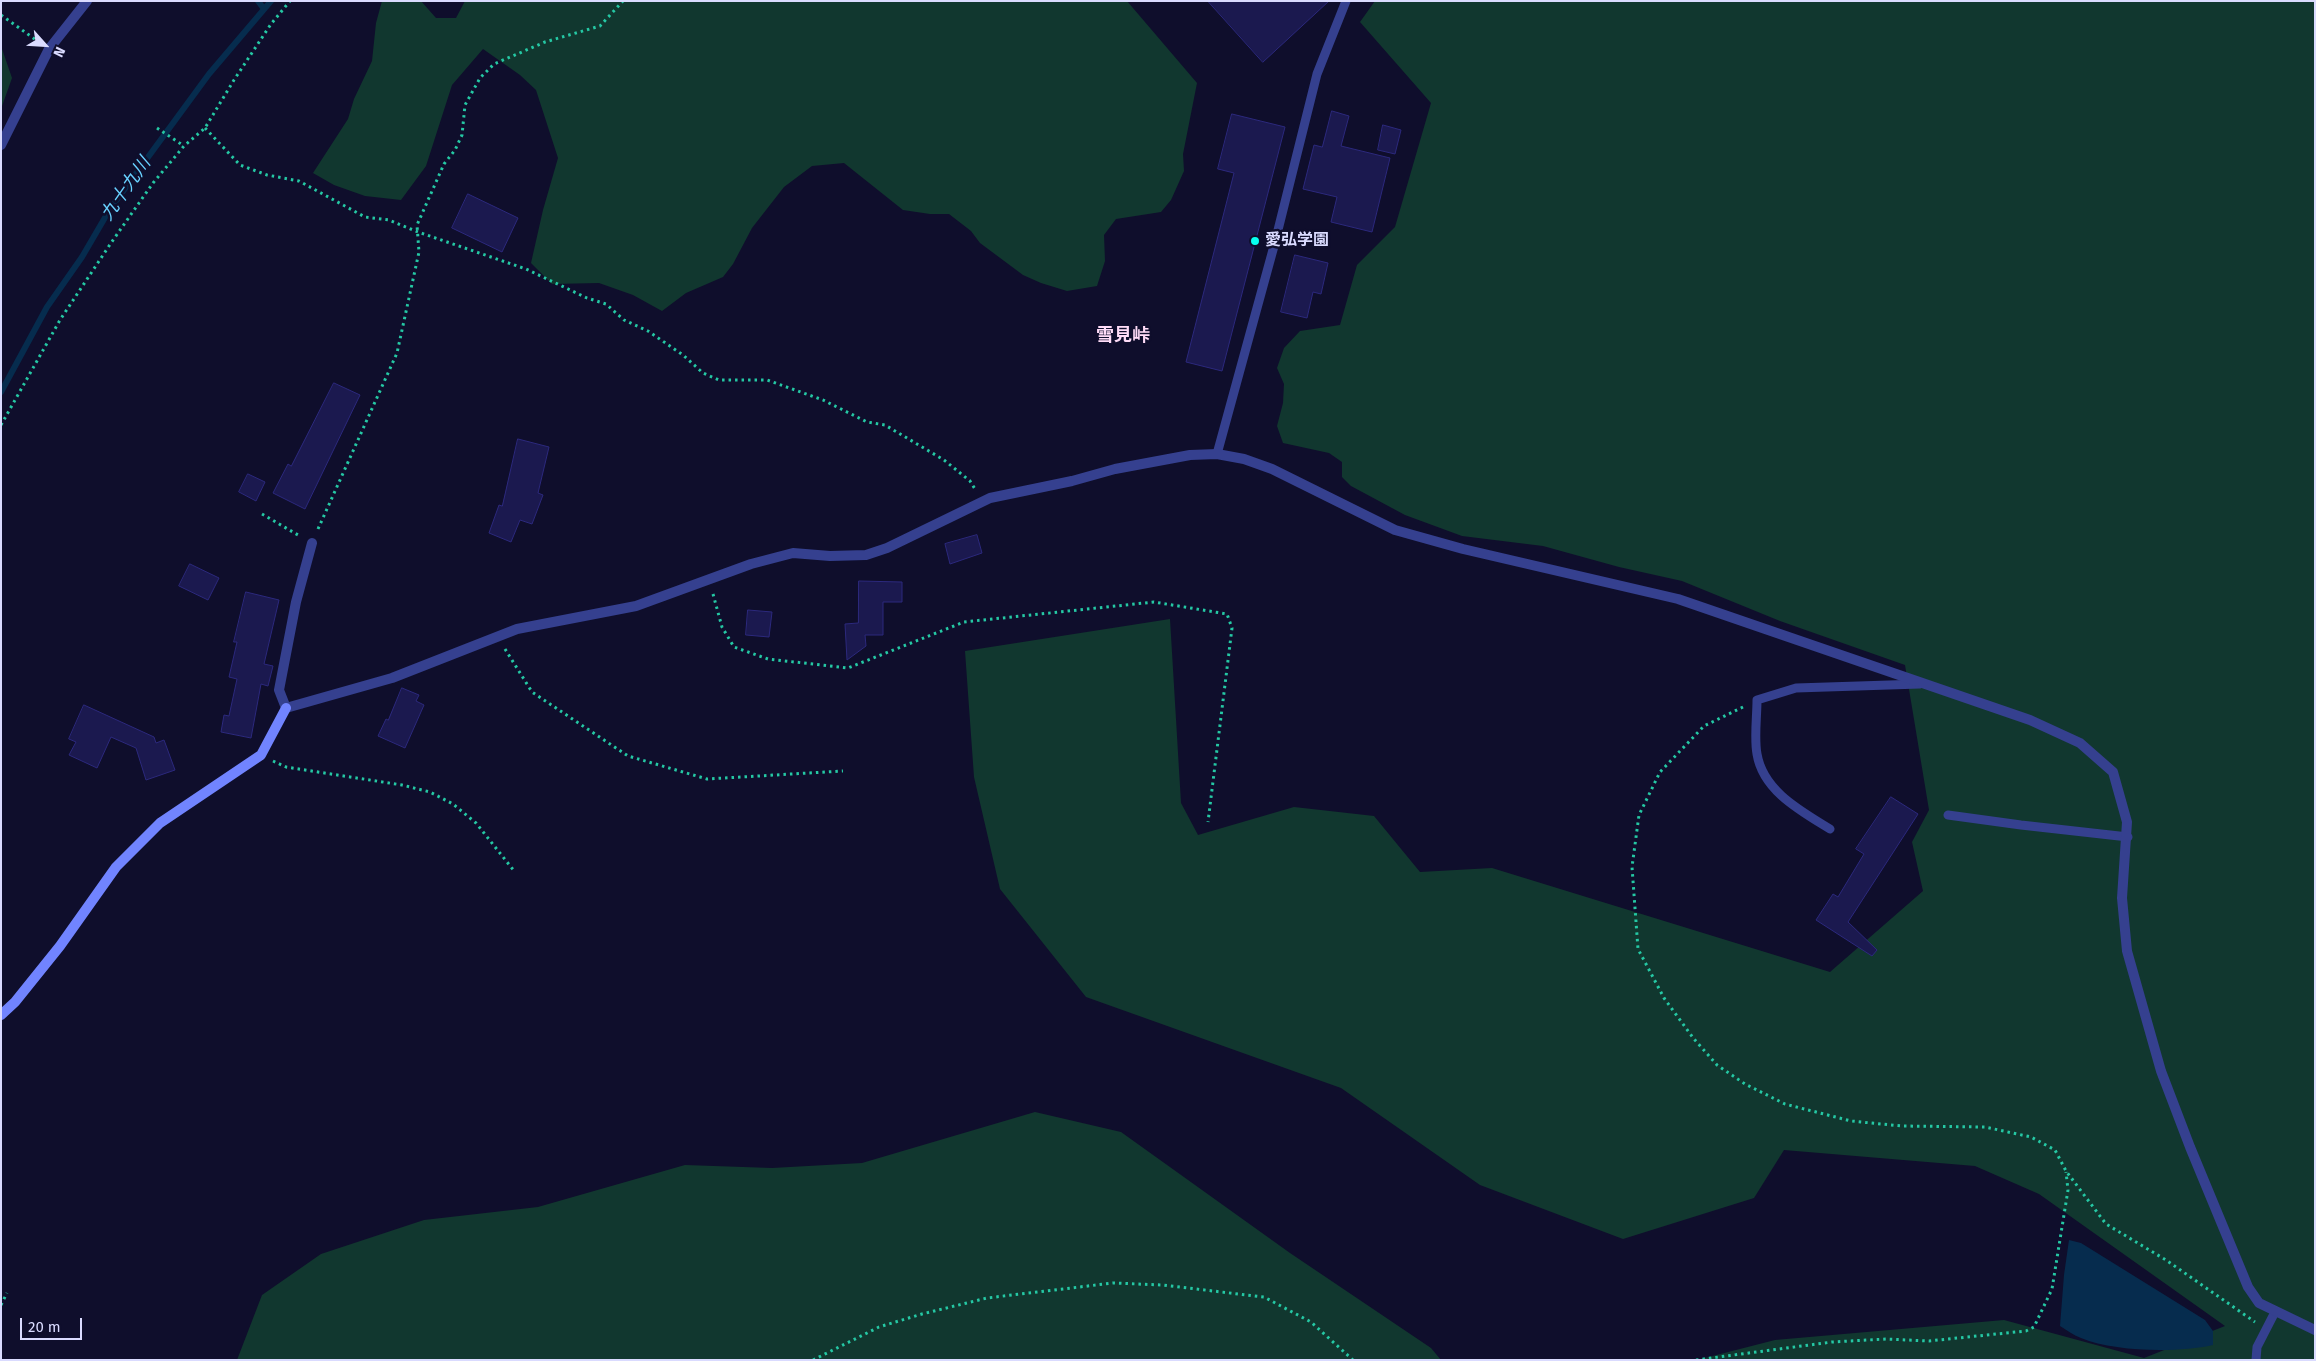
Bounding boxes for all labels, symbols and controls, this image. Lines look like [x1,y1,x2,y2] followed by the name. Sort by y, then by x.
[20,20,70,70] north arrow
[49,44,69,60] text: N
[97,153,155,225] water label: 九十九川
[1265,231,1329,251] place label: 愛弘学園
[1249,235,1261,247] marker: 愛弘学園
[1096,325,1150,347] district label: 雪見峠
[22,1308,85,1340] scale bar
[28,1318,61,1336] text: 20 m

